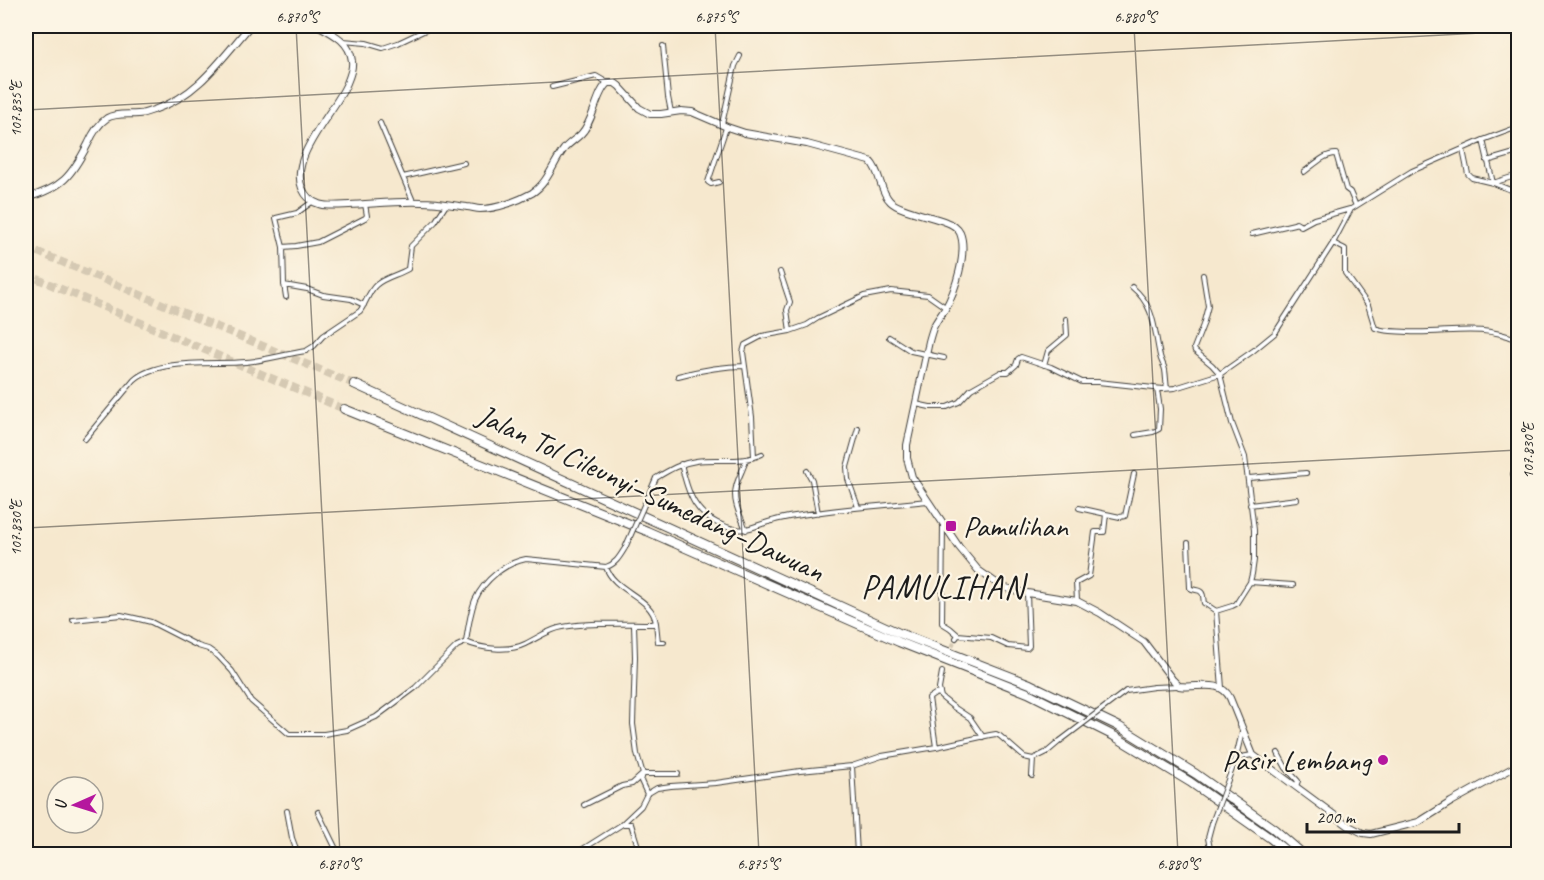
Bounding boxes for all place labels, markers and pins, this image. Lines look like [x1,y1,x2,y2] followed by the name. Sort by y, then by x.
[963,507,1069,545] place label: Pamulihan
[944,519,958,533] marker: Pamulihan
[1222,741,1373,779] place label: Pasir Lembang
[1376,753,1390,767] marker: Pasir Lembang

